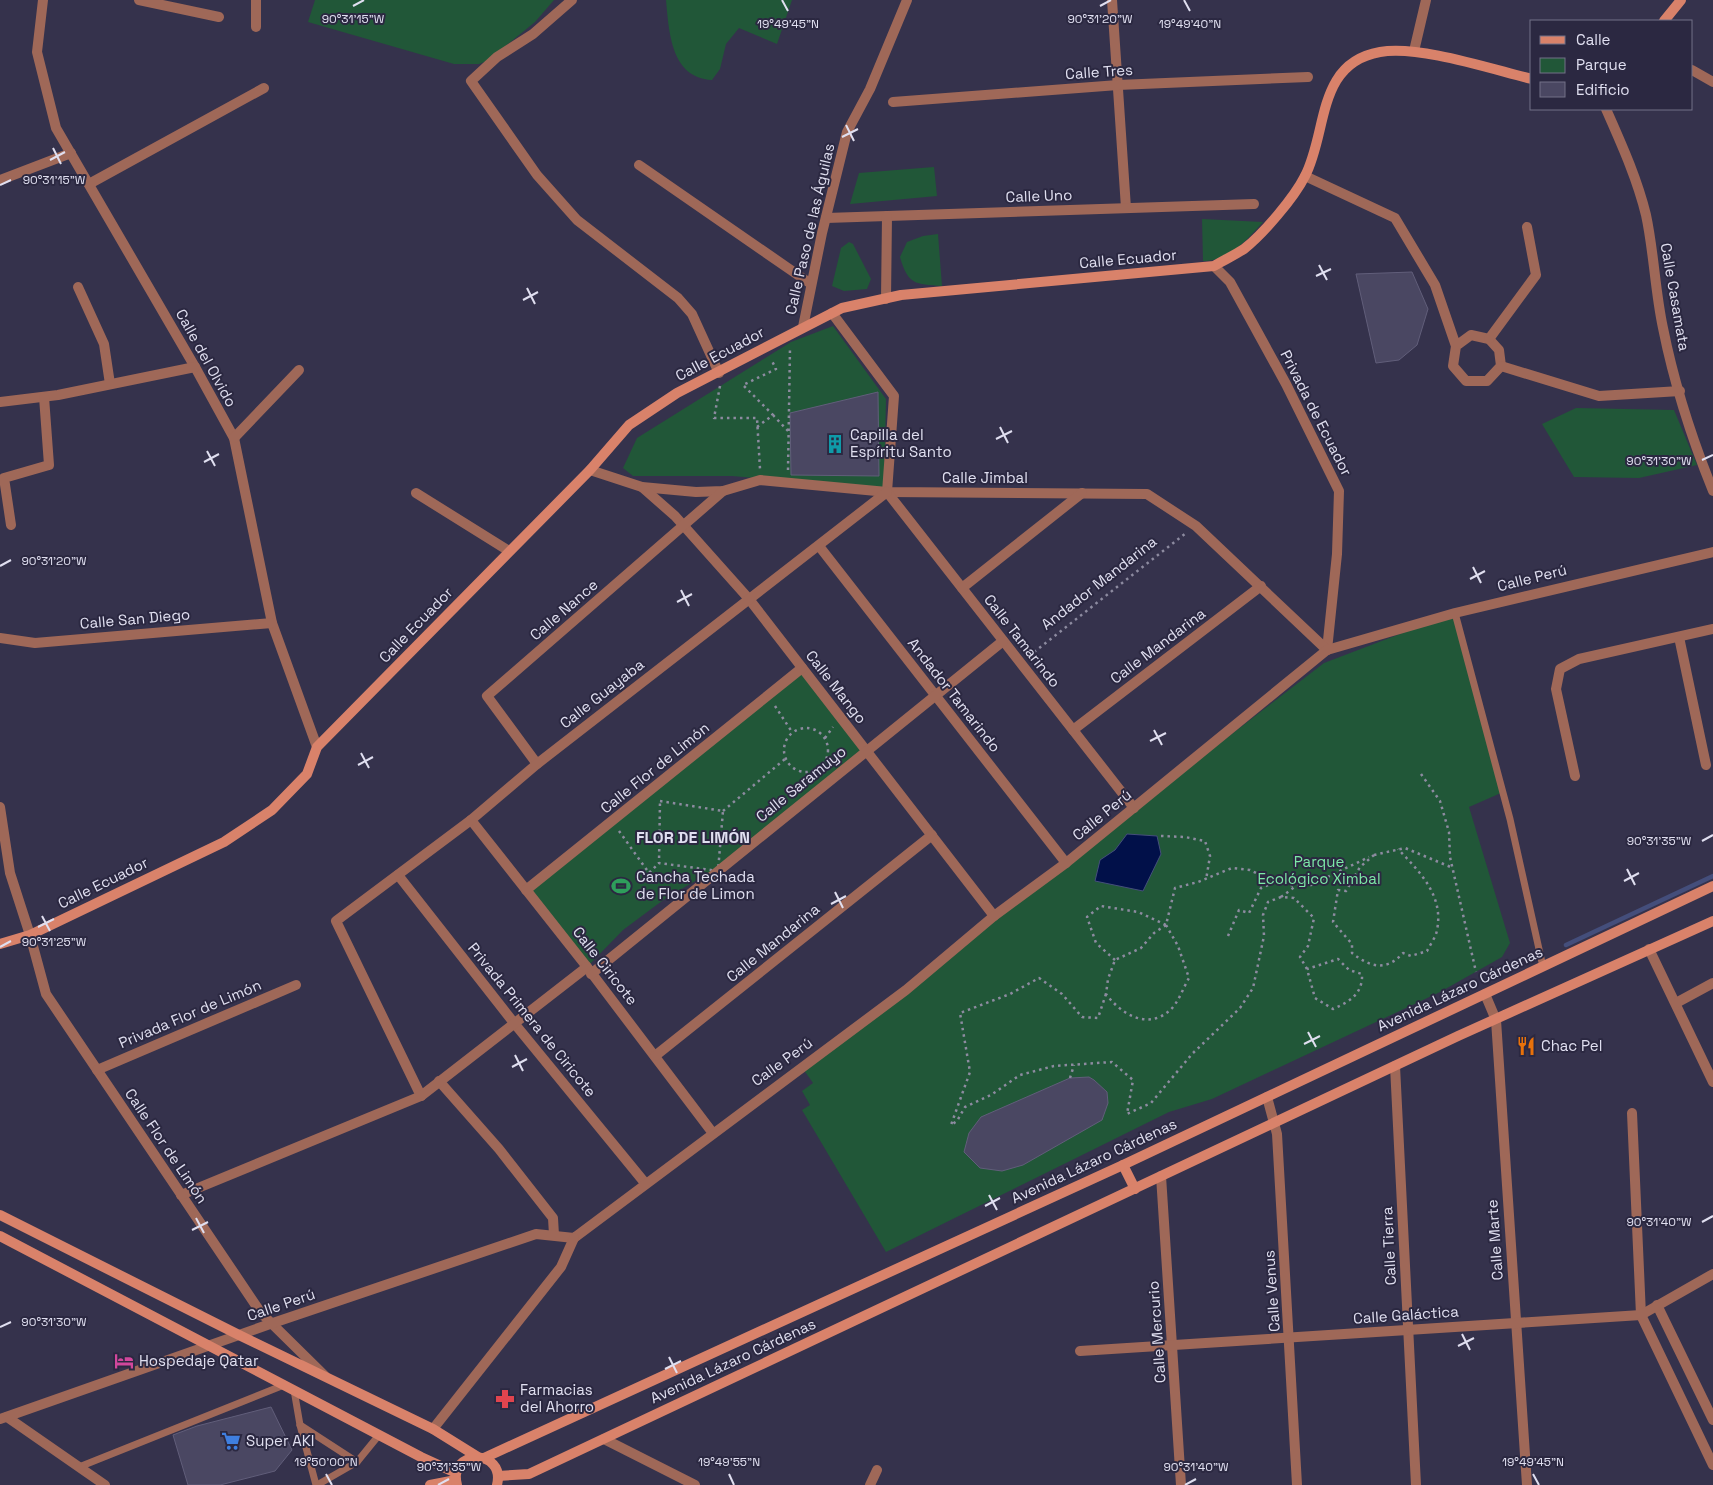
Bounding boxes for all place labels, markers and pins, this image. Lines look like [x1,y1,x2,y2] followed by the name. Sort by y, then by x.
[850,425,952,461] place label: Capilla del Espíritu Santo
[824,433,846,455] building icon: Capilla del Espíritu Santo
[636,867,755,903] place label: Cancha Techada de Flor de Limon
[610,875,632,897] sports icon: Cancha Techada de Flor de Limon
[1515,1035,1537,1057] restaurant icon: Chac Pel
[1541,1036,1602,1055] place label: Chac Pel
[113,1350,135,1372] hotel icon: Hospedaje Qatar
[139,1351,259,1370] place label: Hospedaje Qatar
[520,1380,594,1416] place label: Farmacias del Ahorro
[494,1388,516,1410] pharmacy icon: Farmacias del Ahorro
[220,1430,242,1452] supermarket icon: Super AKI
[246,1431,314,1450] place label: Super AKI

